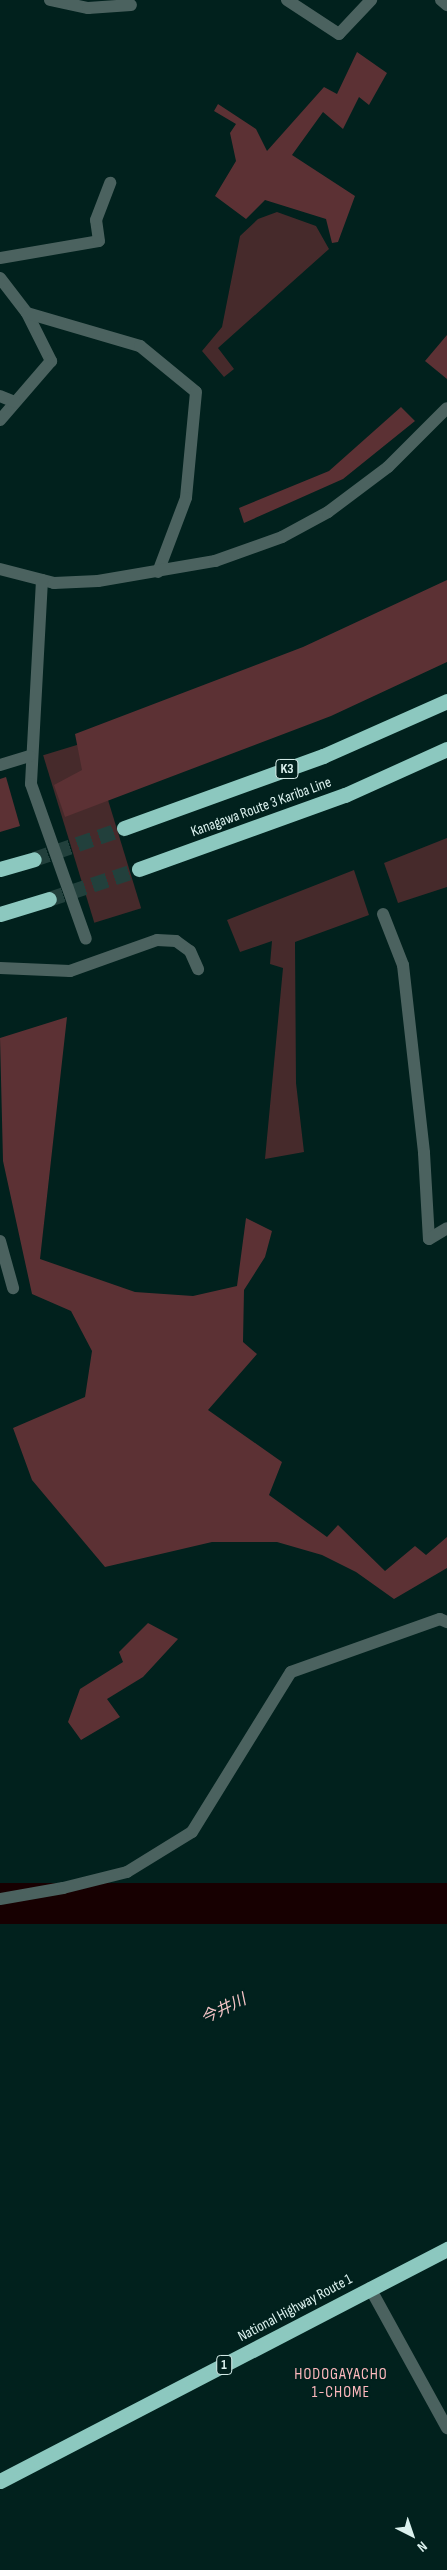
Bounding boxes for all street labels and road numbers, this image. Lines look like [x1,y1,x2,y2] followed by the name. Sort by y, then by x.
[274,758,300,781] road number: K3
[188,773,334,841] street label: Kanagawa Route 3 Kariba Line
[235,2270,355,2346] street label: National Highway Route 1
[215,2354,233,2376] road number: 1

